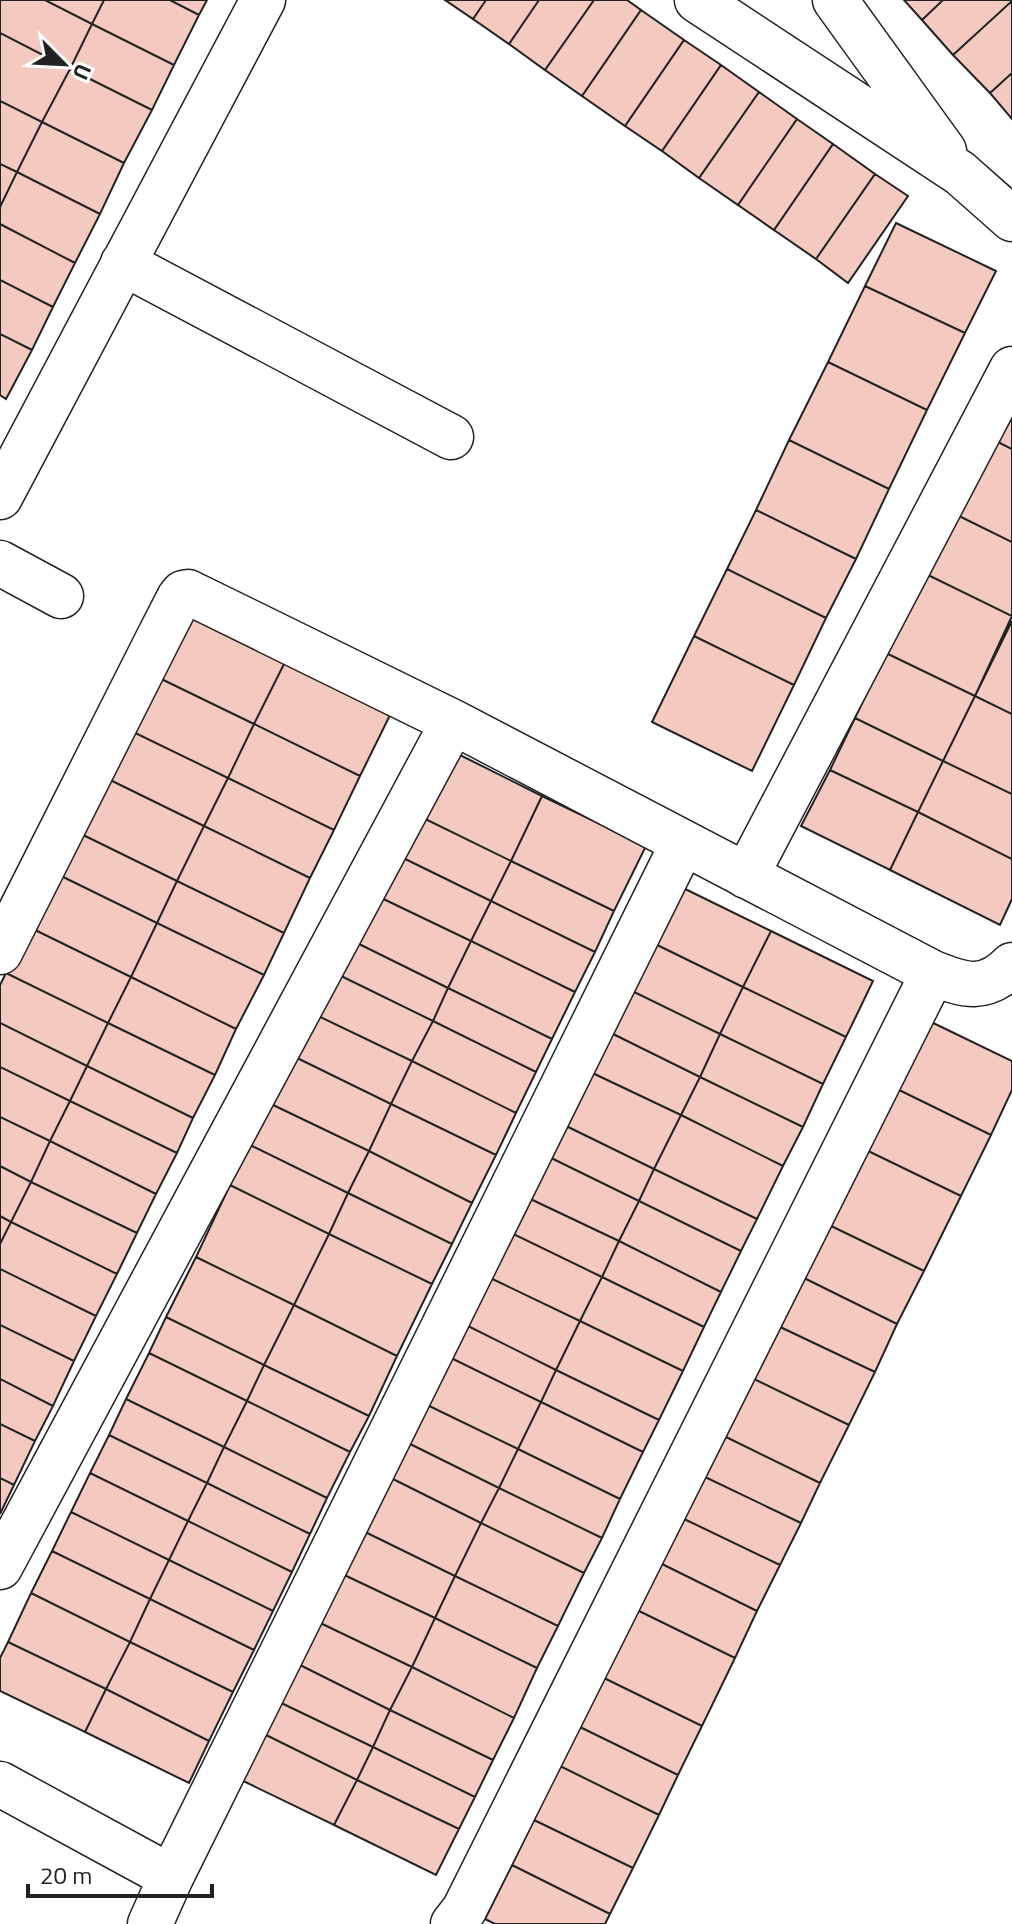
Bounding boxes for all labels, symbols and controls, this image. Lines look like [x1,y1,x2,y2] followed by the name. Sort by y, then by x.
[24,24,104,104] north arrow
[64,59,101,86] text: U
[28,1848,212,1898] scale bar
[40,1857,92,1893] text: 20 m

